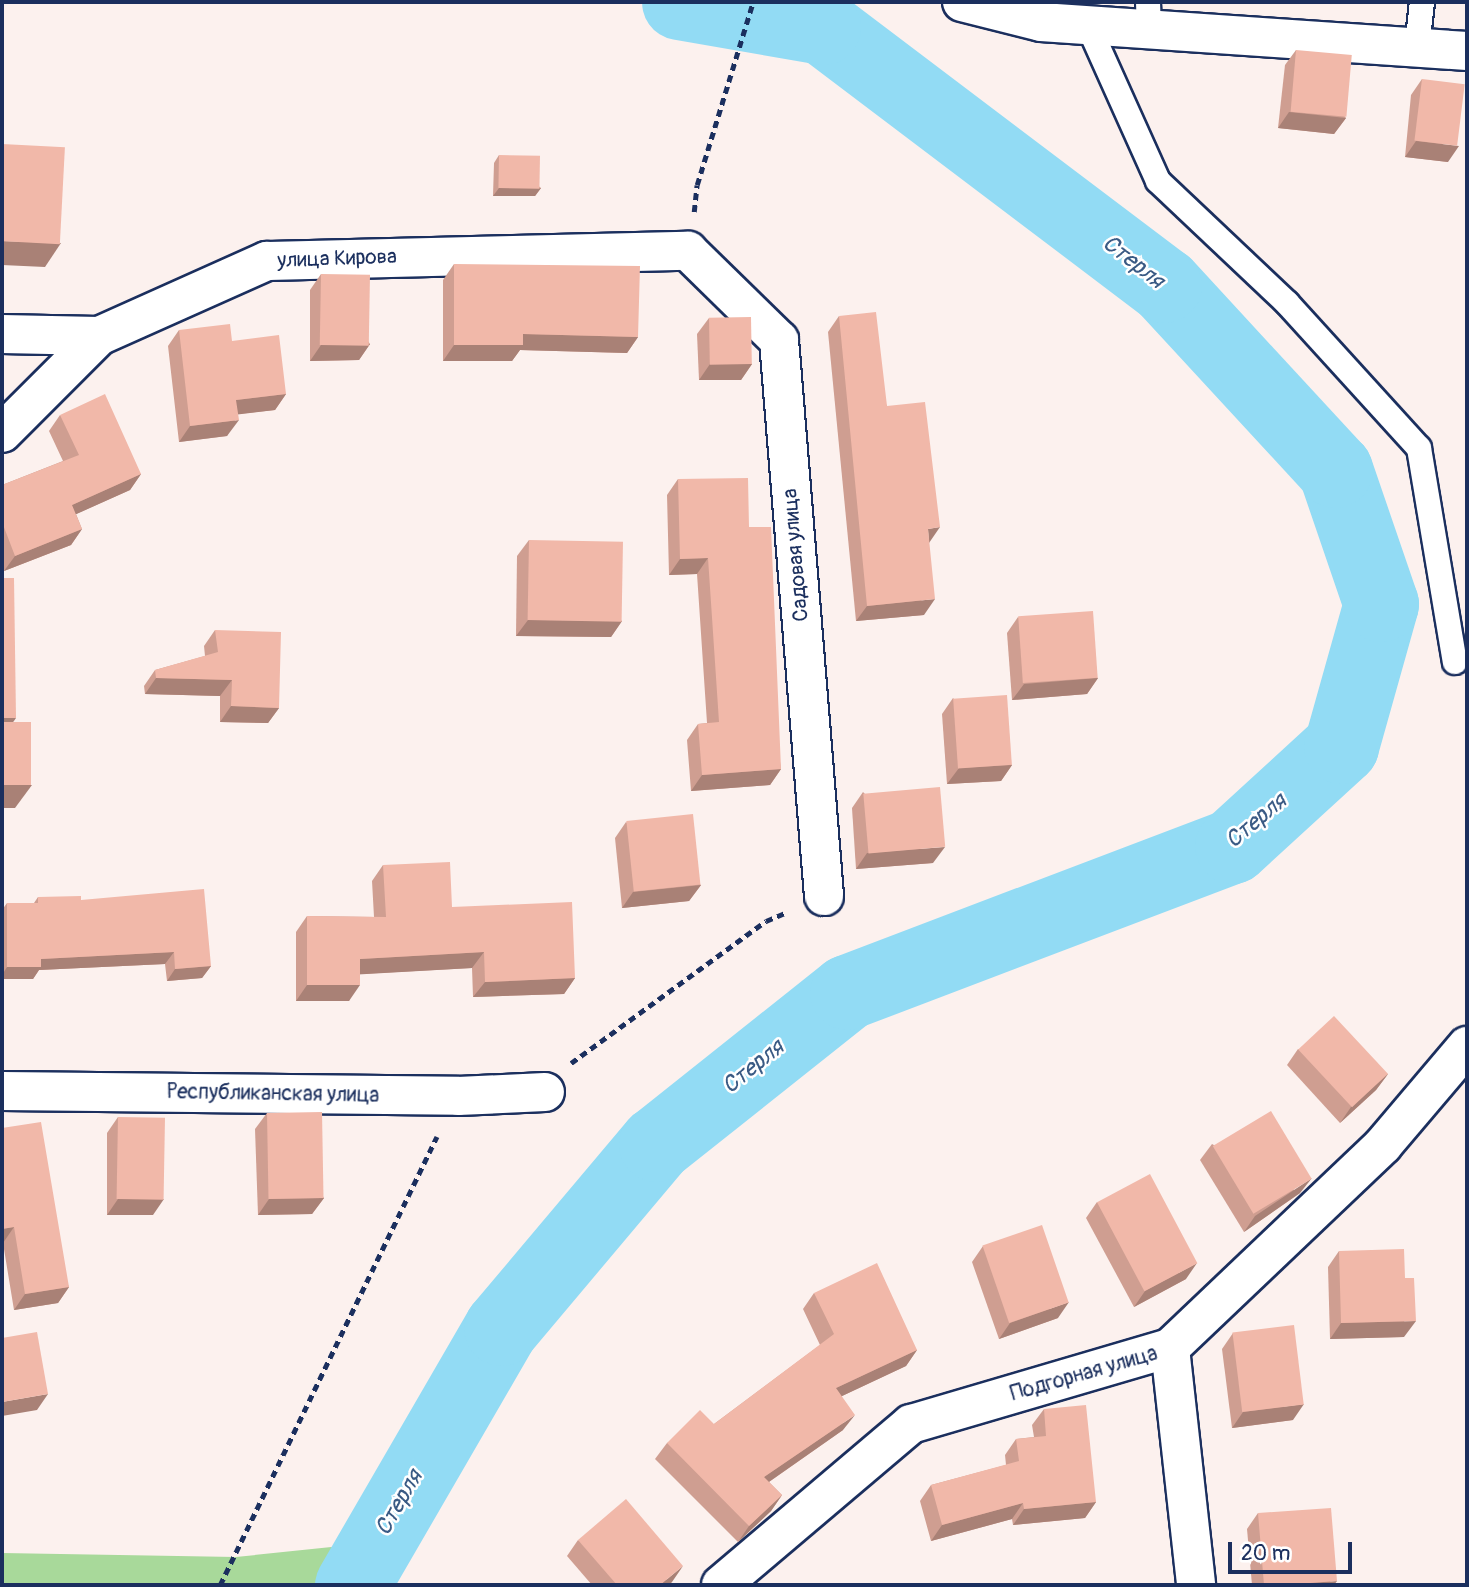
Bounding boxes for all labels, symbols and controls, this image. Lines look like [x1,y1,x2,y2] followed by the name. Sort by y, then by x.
[1097,229,1169,295] water label: Стерля
[277,244,397,274] street label: улица Кирова
[778,487,814,623] street label: Садовая улица
[1220,788,1292,854] water label: Стерля
[717,1034,789,1100] water label: Стерля
[166,1080,380,1108] street label: Республиканская улица
[1008,1341,1160,1407] street label: Подгорная улица
[369,1465,429,1541] water label: Стерля
[1231,1528,1355,1572] scale bar
[1241,1540,1290,1567] text: 20 m

